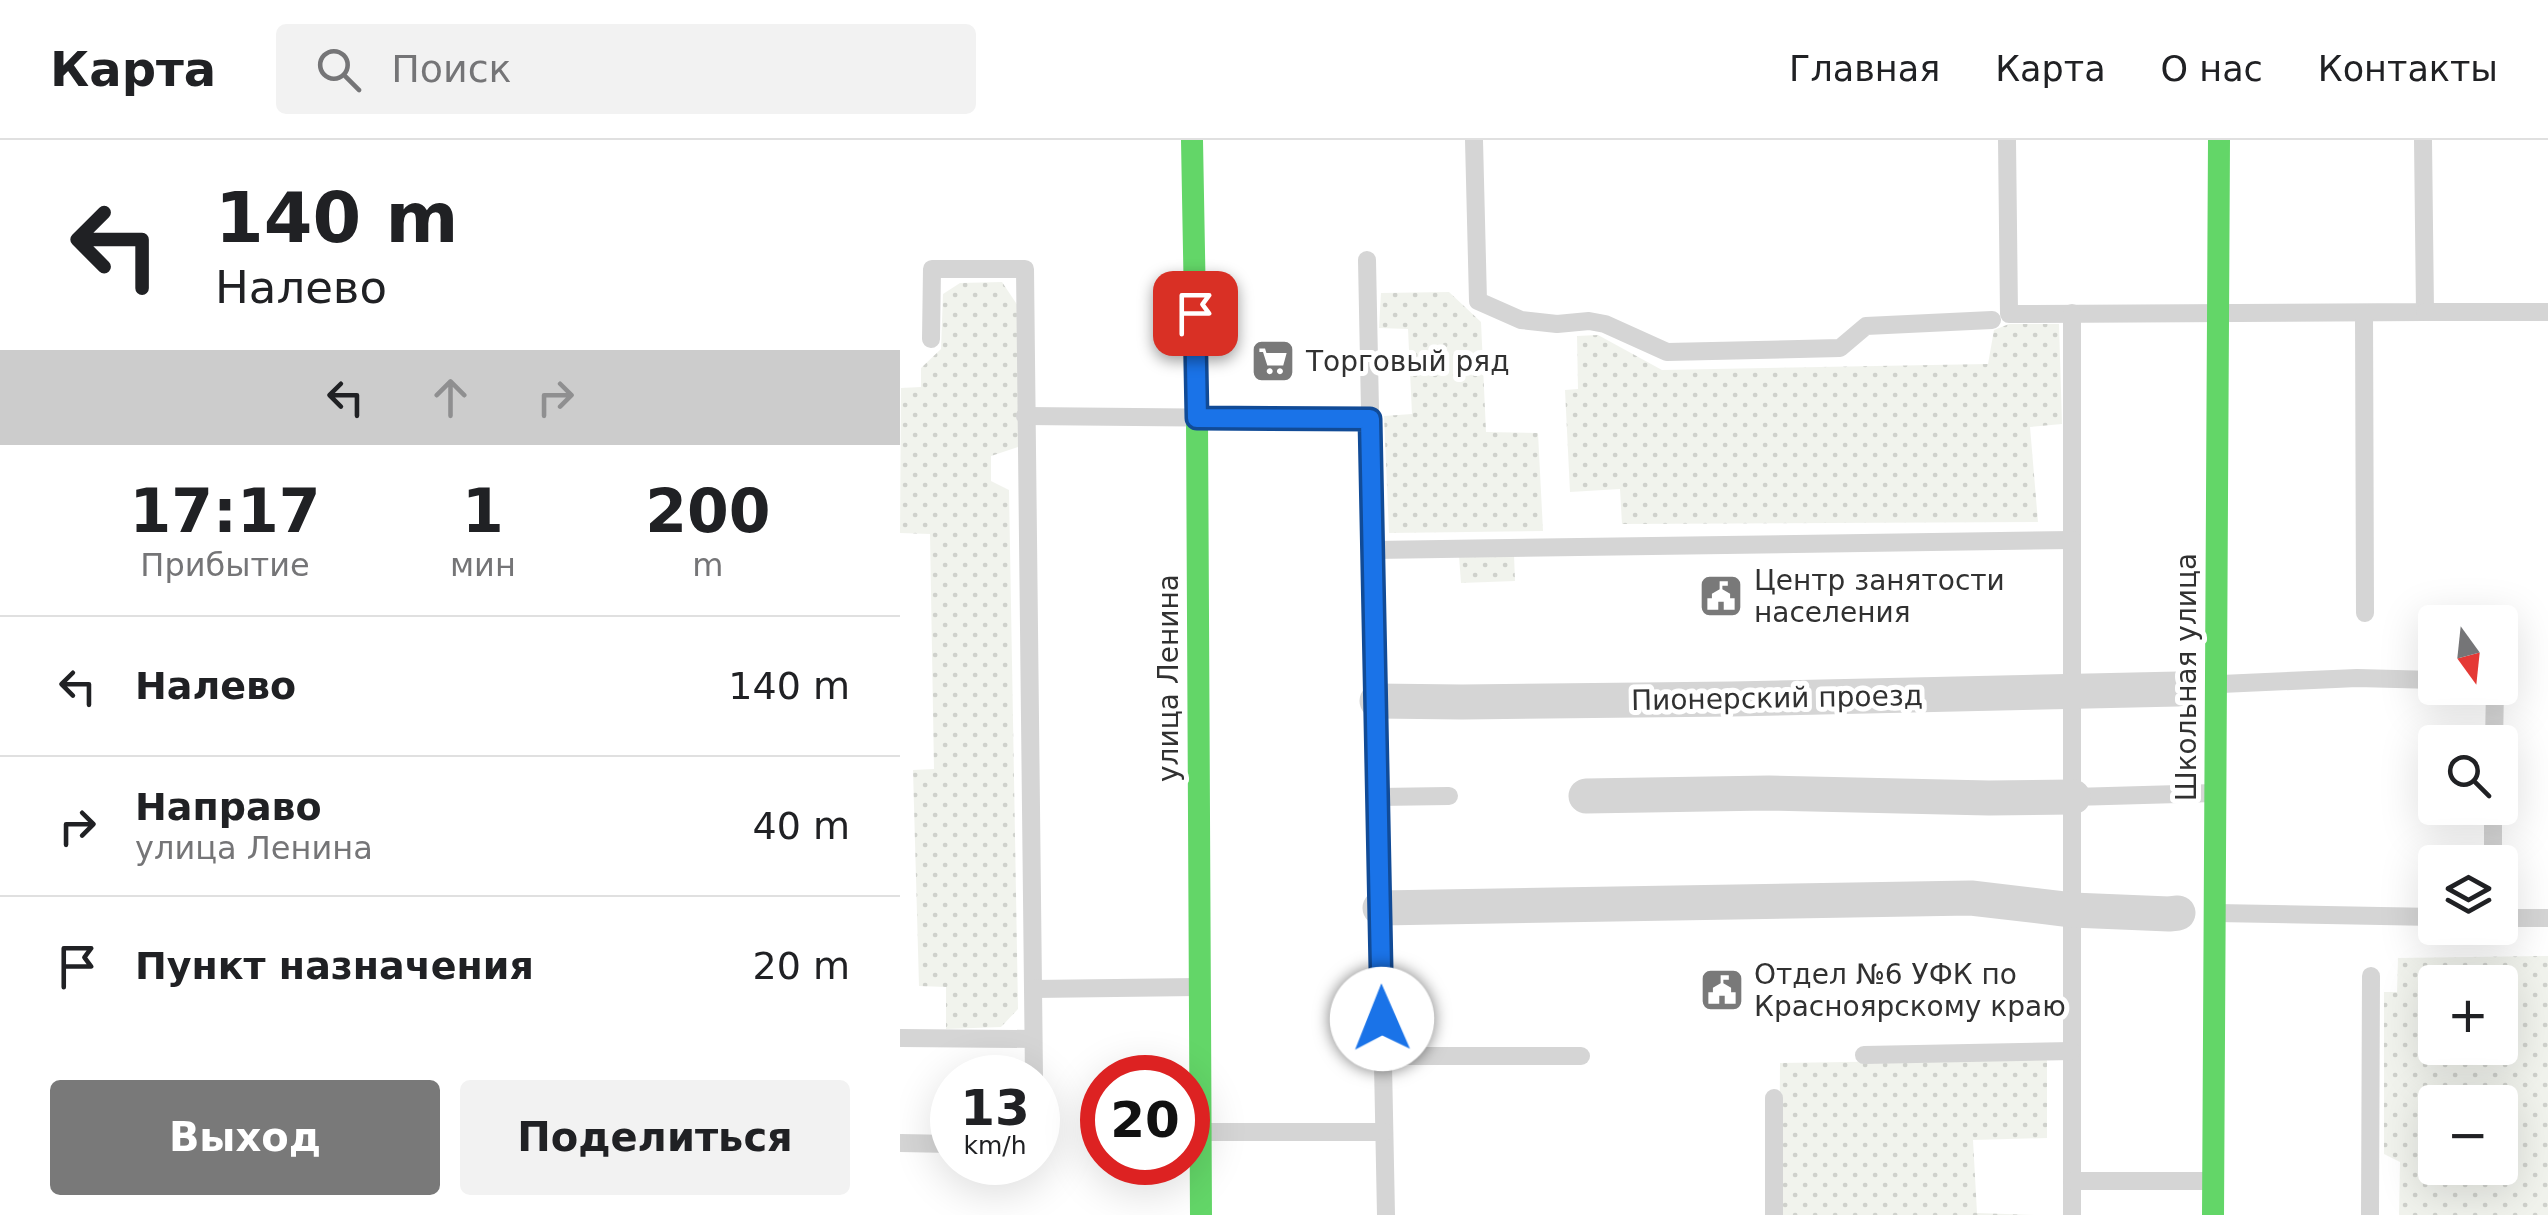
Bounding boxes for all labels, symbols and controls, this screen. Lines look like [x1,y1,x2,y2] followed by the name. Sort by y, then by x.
[276,24,976,114] search box
[50,41,216,97] text: Карта
[311,42,366,97] icon: search
[391,47,512,91] text: Поиск
[1789,49,1940,89] text: Главная
[1995,49,2106,89] text: Карта
[2161,49,2263,89] text: О нас
[2318,49,2498,89] text: Контакты
[215,177,458,259] text: 140 m
[50,180,180,310] icon: left
[215,261,387,314] text: Налево
[1153,271,1238,356] pin
[1168,286,1223,341] icon: arrive
[1250,338,1296,384] supermarket icon: Торговый ряд
[1305,345,1510,378] place label: Торговый ряд
[318,370,373,425] icon: left
[423,370,478,425] icon: ahead
[528,370,583,425] icon: right
[129,476,320,546] text: 17:17
[462,476,504,546] text: 1
[645,476,771,546] text: 200
[140,546,310,584] text: Прибытие
[450,546,516,584] text: мин
[692,546,723,584] text: m
[2170,553,2203,801] street label: Школьная улица
[1754,564,2005,629] place label: Центр занятости населения
[1698,573,1744,619] public building icon: Центр занятости населения
[1152,574,1185,782] street label: улица Ленина
[2418,605,2518,705] north arrow
[2418,605,2518,1185] map controls
[50,659,105,714] icon: left
[135,664,296,708] text: Налево
[728,664,850,708] text: 140 m
[1631,679,1923,717] street label: Пионерский проезд
[2418,725,2518,825] button: search
[135,785,322,829] text: Направо
[50,799,105,854] icon: right
[753,804,850,848] text: 40 m
[135,829,373,867] text: улица Ленина
[2418,845,2518,945] button: layers
[50,939,105,994] icon: arrive
[135,944,534,988] text: Пункт назначения
[753,944,850,988] text: 20 m
[1754,958,2066,1023] place label: Отдел №6 УФК по Красноярскому краю
[2418,965,2518,1065] button: +
[1330,967,1434,1071] position arrow
[1699,967,1745,1013] public building icon: Отдел №6 УФК по Красноярскому краю
[1080,1055,1210,1185] speed limit sign: 20
[960,1079,1030,1137] text: 13
[50,1080,440,1195] button: Выход
[460,1080,850,1195] button: Поделиться
[2418,1085,2518,1185] button: −
[963,1131,1027,1160] text: km/h

